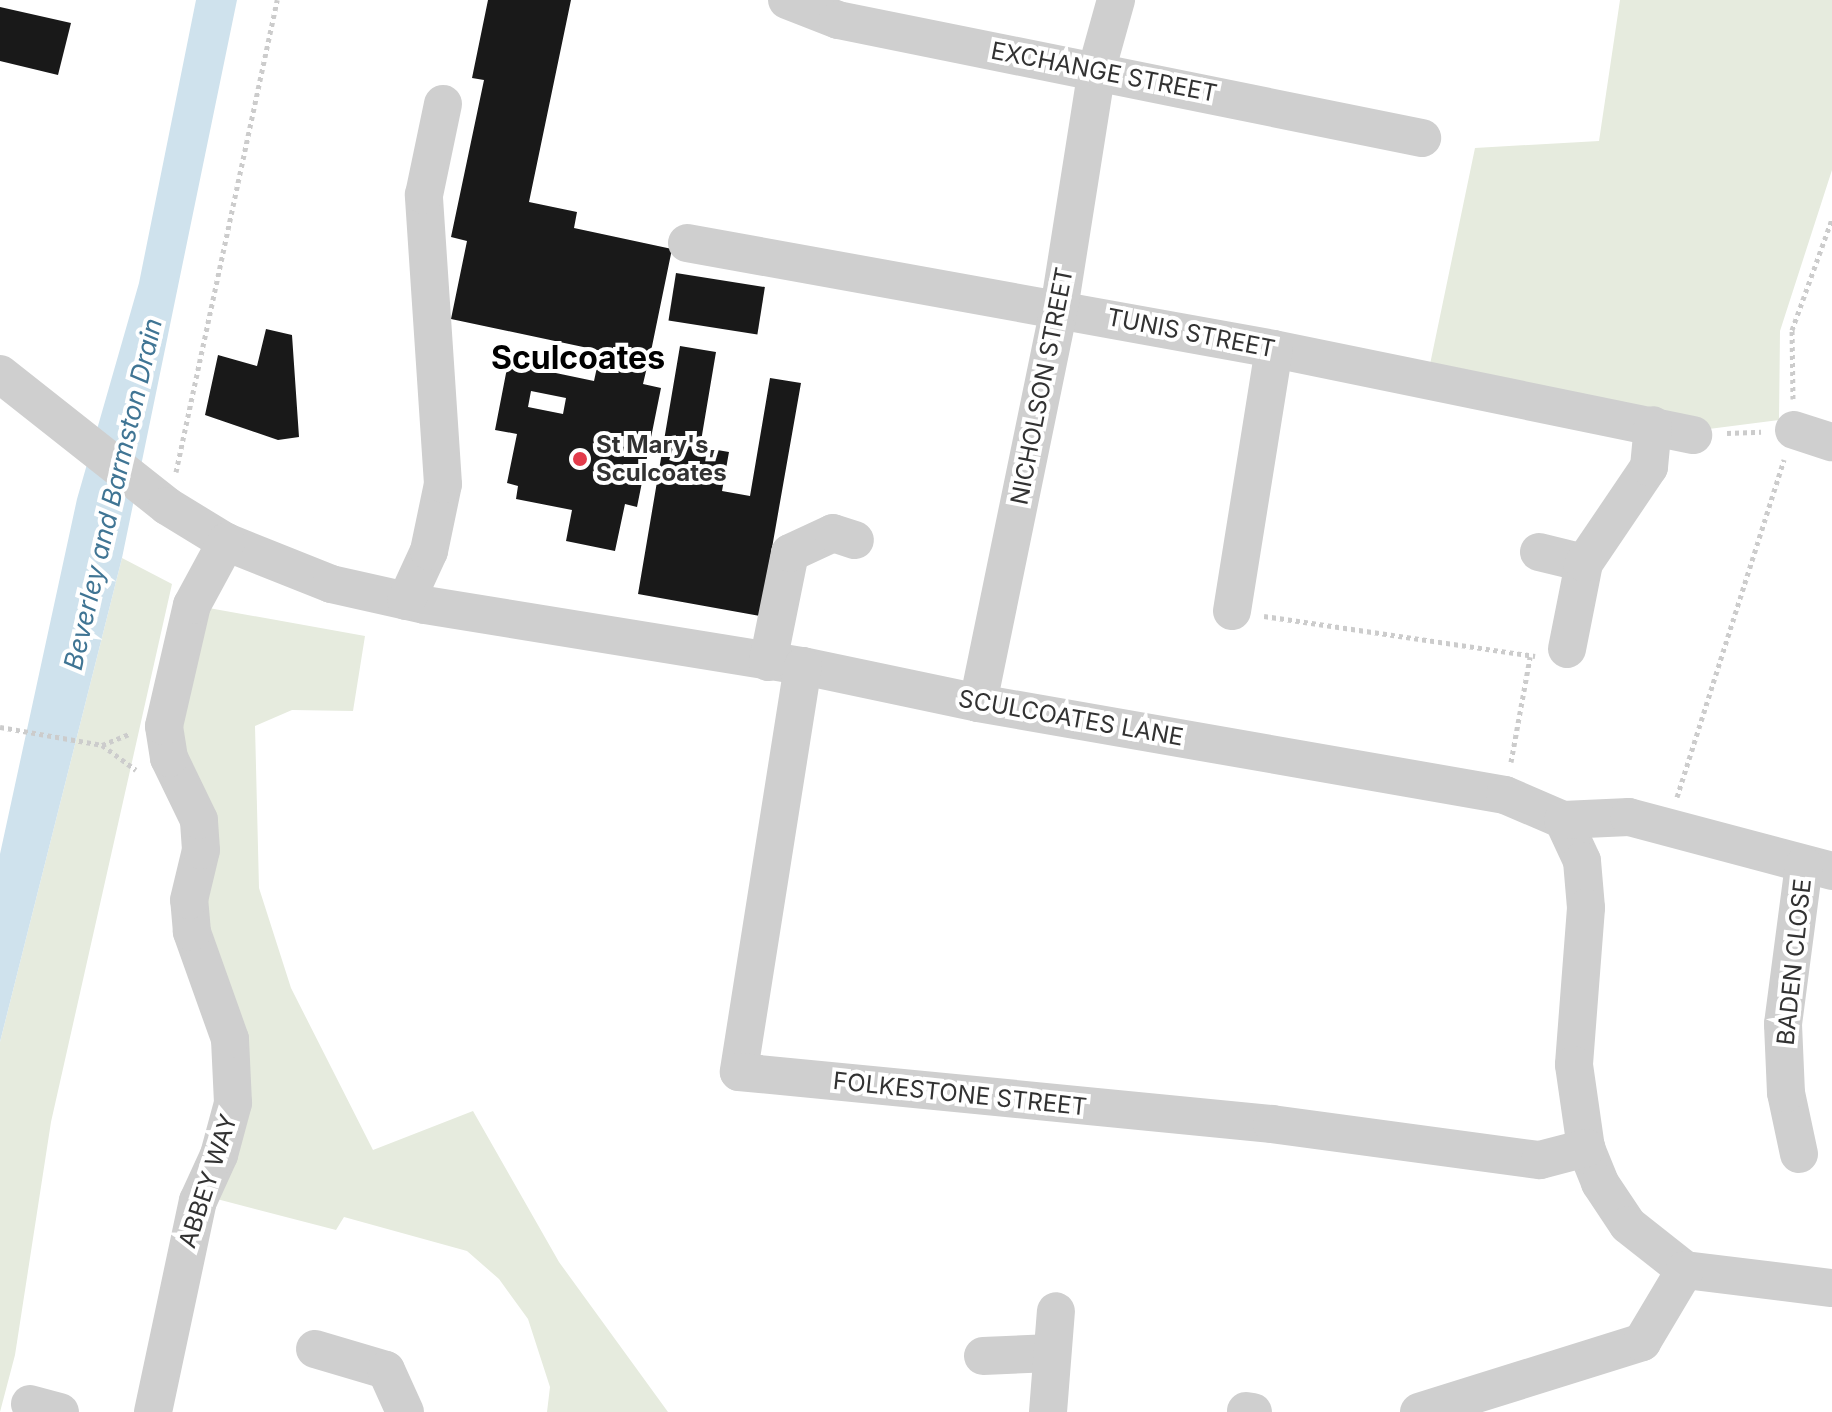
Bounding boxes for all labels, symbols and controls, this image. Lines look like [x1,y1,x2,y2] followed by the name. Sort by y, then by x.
[988,36,1220,108] street label: EXCHANGE STREET
[1005,265,1079,507] street label: NICHOLSON STREET
[1104,303,1278,363] street label: TUNIS STREET
[57,315,169,673] water label: Beverley and Barmston Drain
[491,339,665,377] district label: Sculcoates
[596,431,727,487] place label: St Mary's, Sculcoates
[571,450,589,468] marker: St Mary's, Sculcoates
[956,684,1186,752] street label: SCULCOATES LANE
[1771,877,1817,1047] street label: BADEN CLOSE
[832,1066,1088,1122] street label: FOLKESTONE STREET
[173,1111,243,1251] street label: ABBEY WAY

